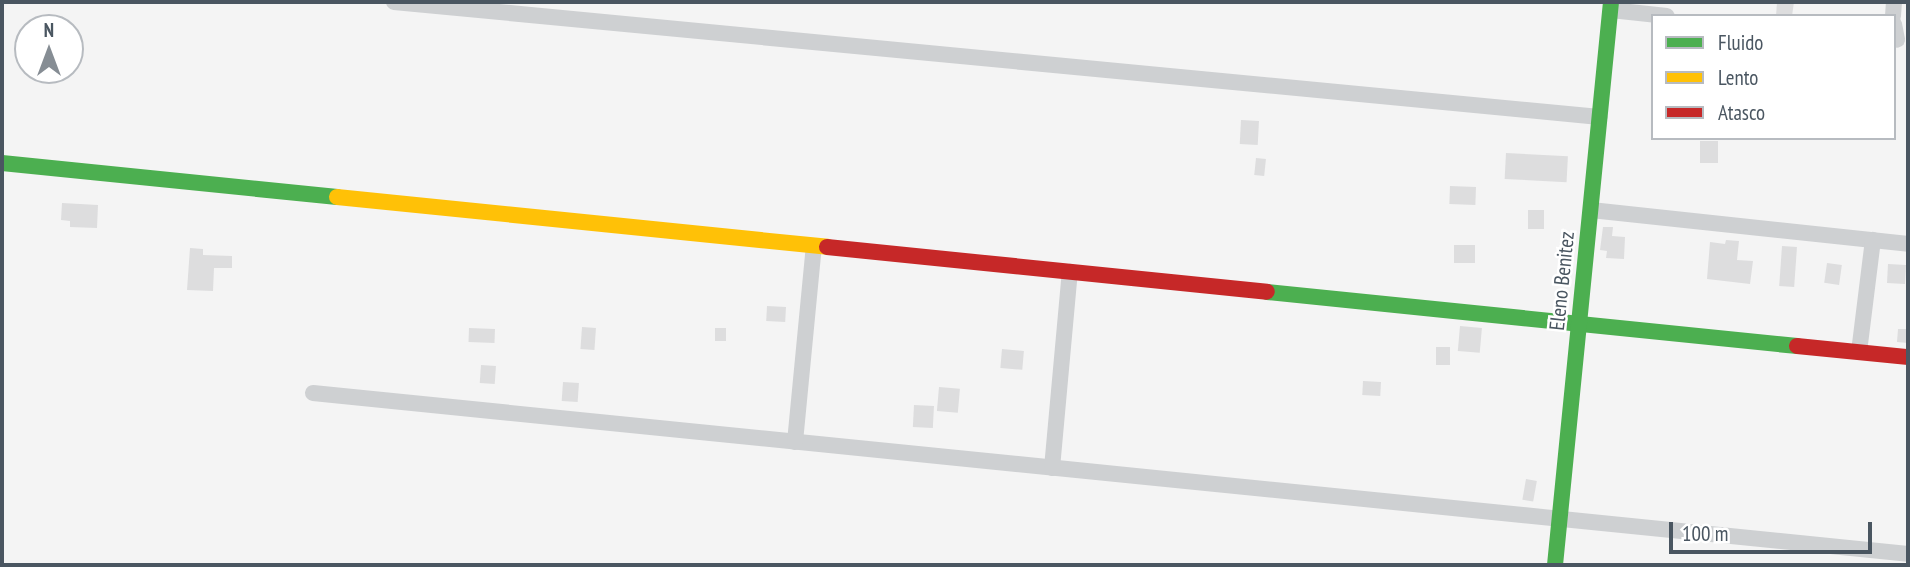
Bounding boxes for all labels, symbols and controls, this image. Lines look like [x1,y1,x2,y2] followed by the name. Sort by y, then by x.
[14,14,84,84] north arrow
[1651,14,1896,140] legend
[44,18,54,42] text: N
[1718,29,1763,56] text: Fluido
[1718,64,1758,91] text: Lento
[1718,99,1765,126] text: Atasco
[1544,230,1580,332] street label: Eleno Benitez
[1672,508,1875,552] scale bar
[1682,520,1728,547] text: 100 m

